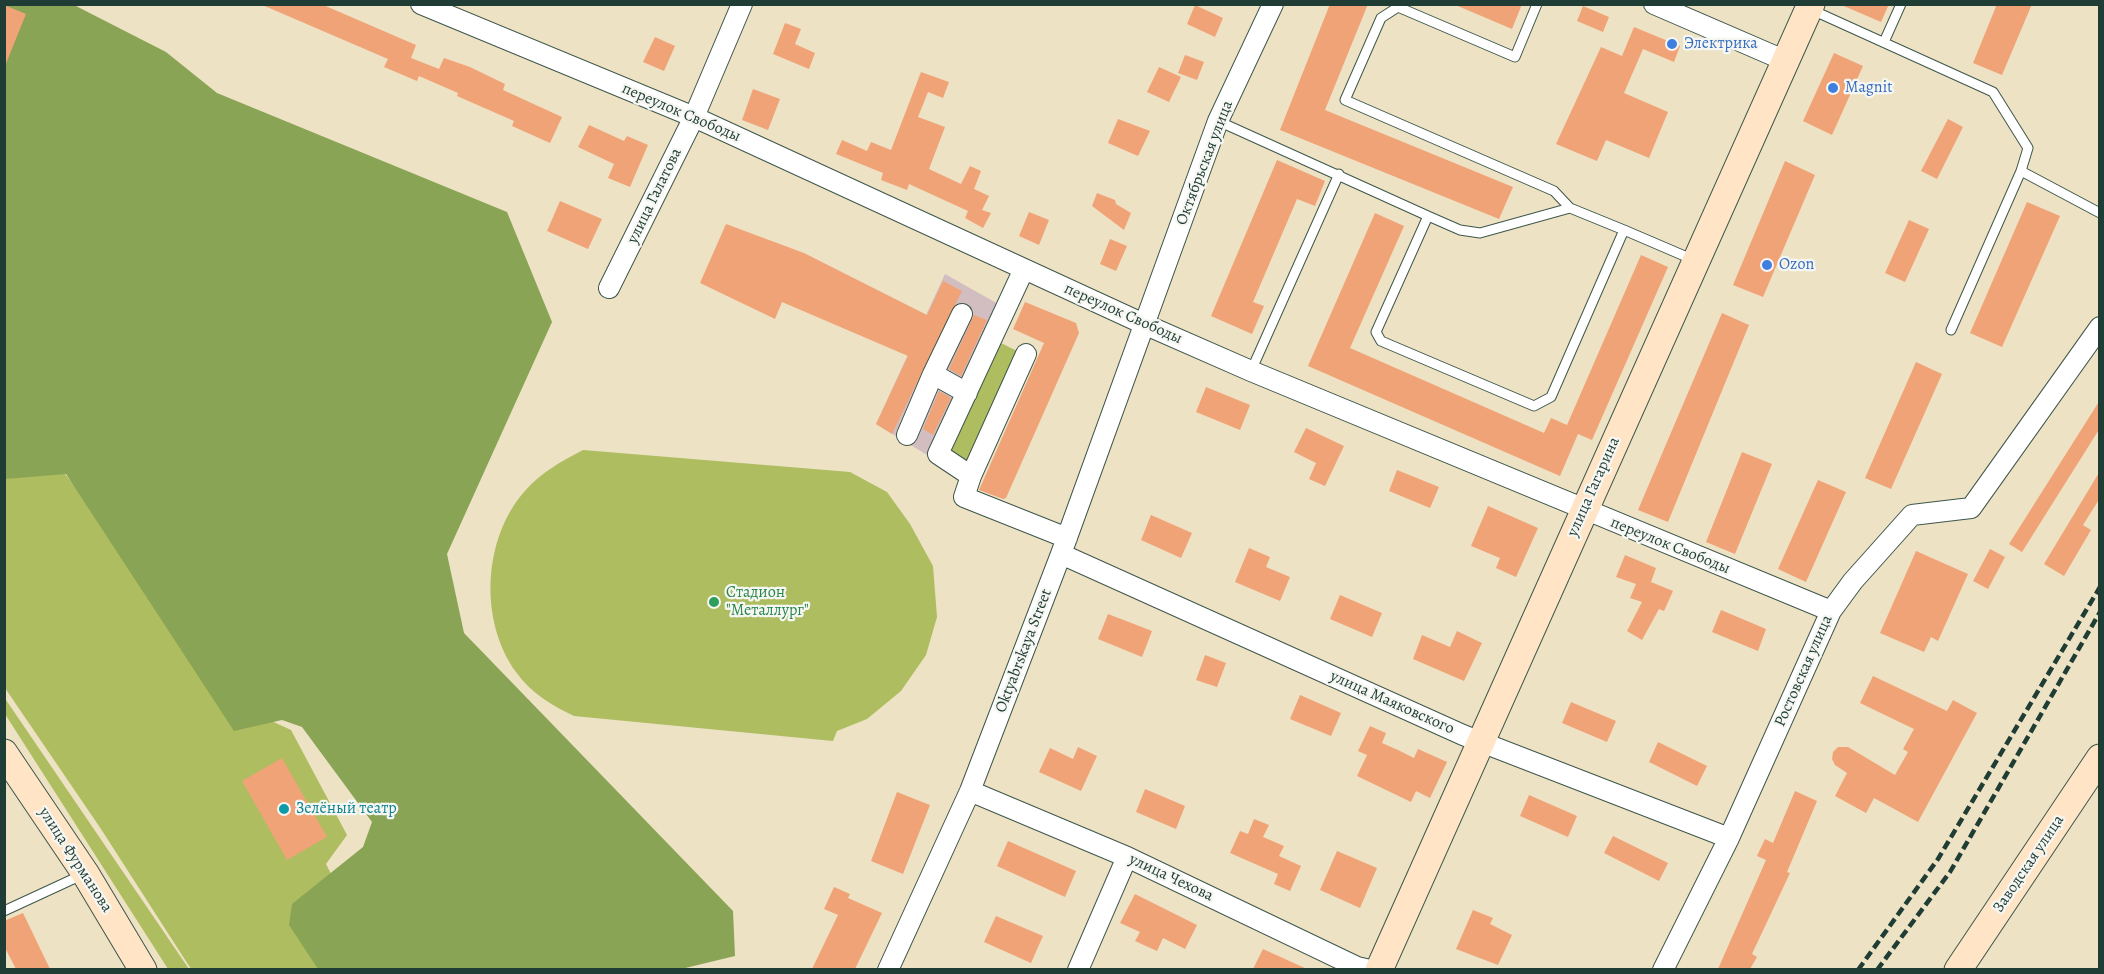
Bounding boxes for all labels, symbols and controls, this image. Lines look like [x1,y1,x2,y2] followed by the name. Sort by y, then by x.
[1684,34,1758,54] place label: Электрика
[1665,37,1679,51] marker: Электрика
[1845,78,1892,98] place label: Magnit
[619,79,743,147] street label: переулок Свободы
[1826,81,1840,95] marker: Magnit
[1172,98,1238,228] street label: Октябрьская улица
[624,145,686,247] street label: улица Галатова
[1779,255,1814,275] place label: Ozon
[1760,258,1774,272] marker: Ozon
[1061,279,1185,349] street label: переулок Свободы
[1564,434,1624,540] street label: улица Гагарина
[1607,513,1733,579] street label: переулок Свободы
[726,583,809,621] place label: Стадион "Металлург"
[992,586,1056,716] street label: Oktyabrskaya Street
[707,595,721,609] marker: Стадион "Металлург"
[1771,612,1837,730] street label: Ростовская улица
[1327,667,1457,739] street label: улица Маяковского
[296,799,397,819] place label: Зелёный театр
[277,802,291,816] marker: Зелёный театр
[34,804,116,916] street label: улица Фурманова
[1989,812,2069,916] street label: Заводская улица
[1126,850,1216,906] street label: улица Чехова

